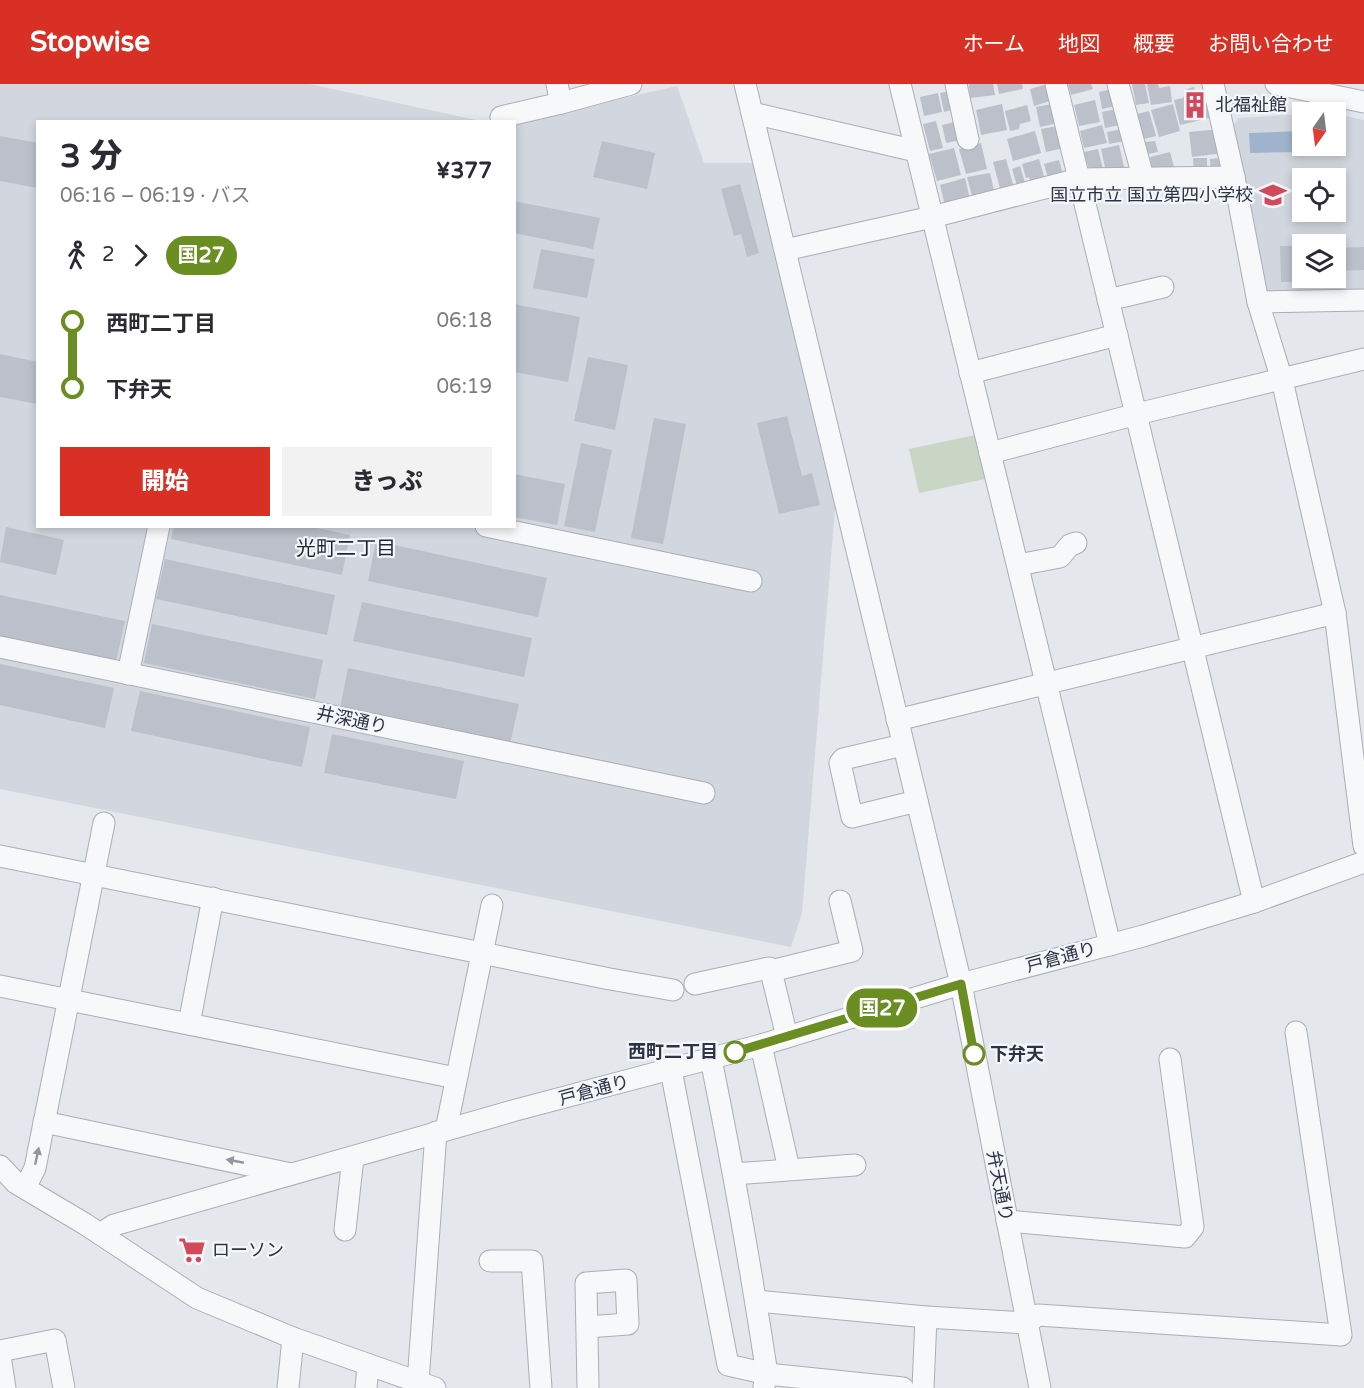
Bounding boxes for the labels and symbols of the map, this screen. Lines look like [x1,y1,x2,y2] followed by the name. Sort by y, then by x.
[1180,90,1210,120] building icon: 北福祉館
[1215,94,1287,116] place label: 北福祉館
[1292,102,1346,156] north arrow
[1258,180,1288,210] school or university icon: 国立市立 国立第四小学校
[1050,184,1253,206] place label: 国立市立 国立第四小学校
[296,537,396,561] district label: 光町二丁目
[314,702,390,738] street label: 井深通り
[1023,937,1099,977] street label: 戸倉通り
[848,988,916,1028] line badge: 国27
[628,1041,718,1063] place label: 西町二丁目
[724,1041,746,1063] marker: 西町二丁目
[963,1043,985,1065] marker: 下弁天
[990,1043,1044,1065] place label: 下弁天
[556,1070,632,1110] street label: 戸倉通り
[33,1146,42,1165] one-way arrow
[982,1149,1018,1223] street label: 弁天通り
[225,1156,244,1165] one-way arrow
[177,1235,207,1265] supermarket icon: ローソン
[212,1239,284,1261] place label: ローソン

